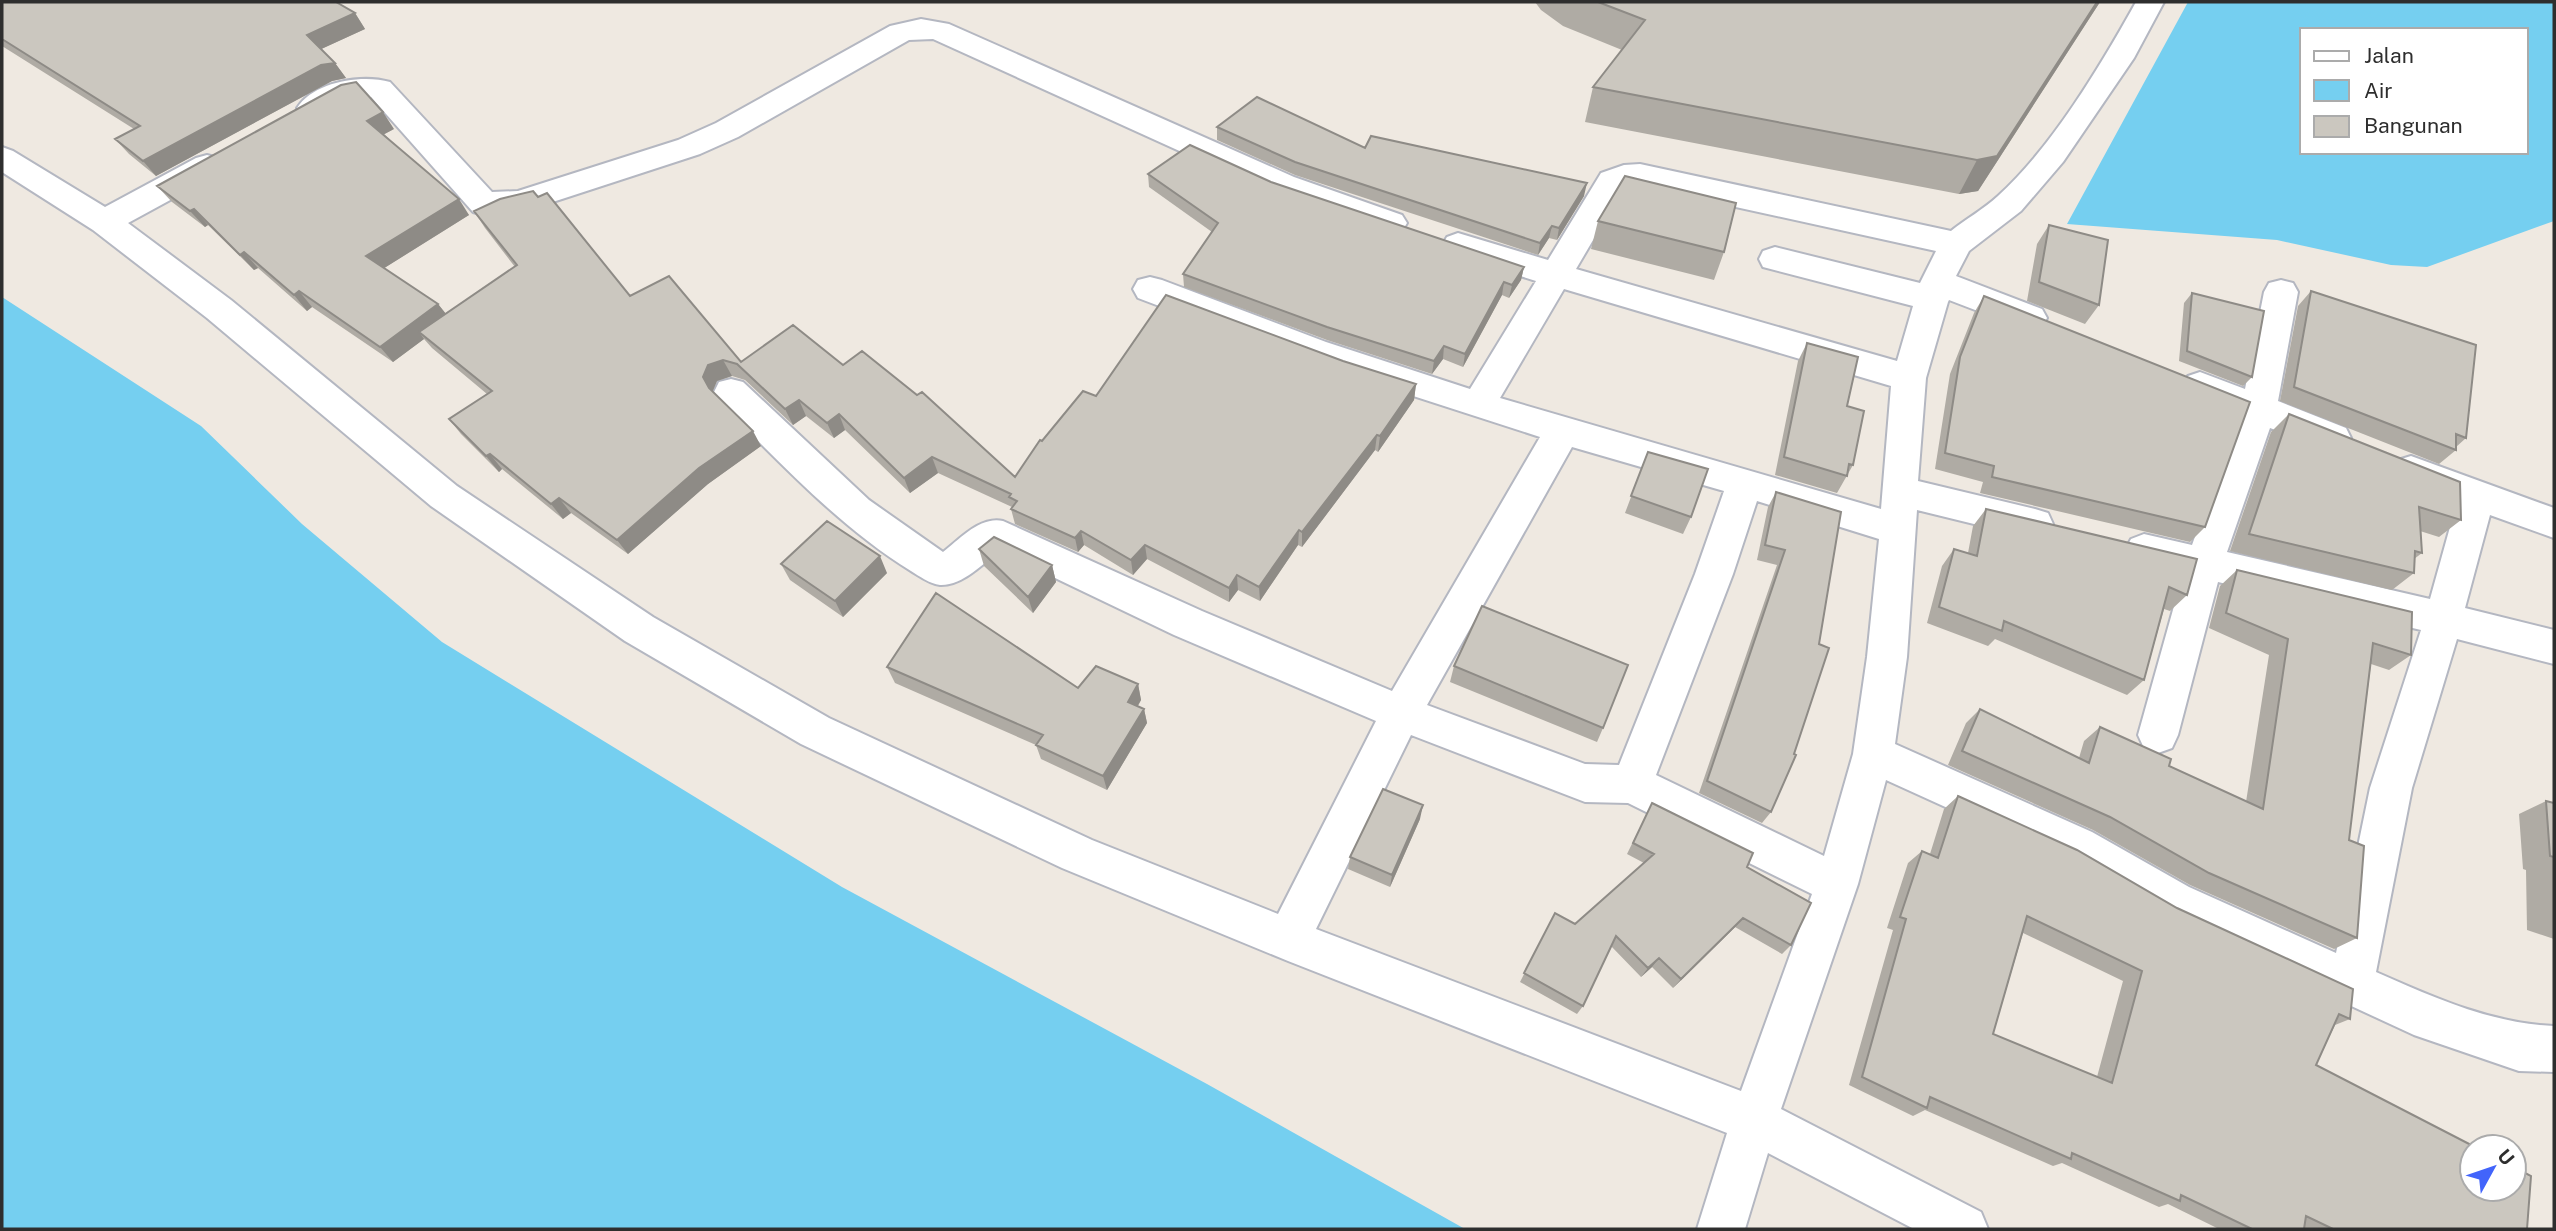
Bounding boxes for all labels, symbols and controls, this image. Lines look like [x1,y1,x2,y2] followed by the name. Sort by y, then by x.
[2300,28,2528,154] legend
[2364,43,2414,68] text: Jalan
[2364,78,2392,103] text: Air
[2364,113,2463,138] text: Bangunan
[2458,1133,2528,1203] north arrow
[2493,1145,2519,1169] text: U

